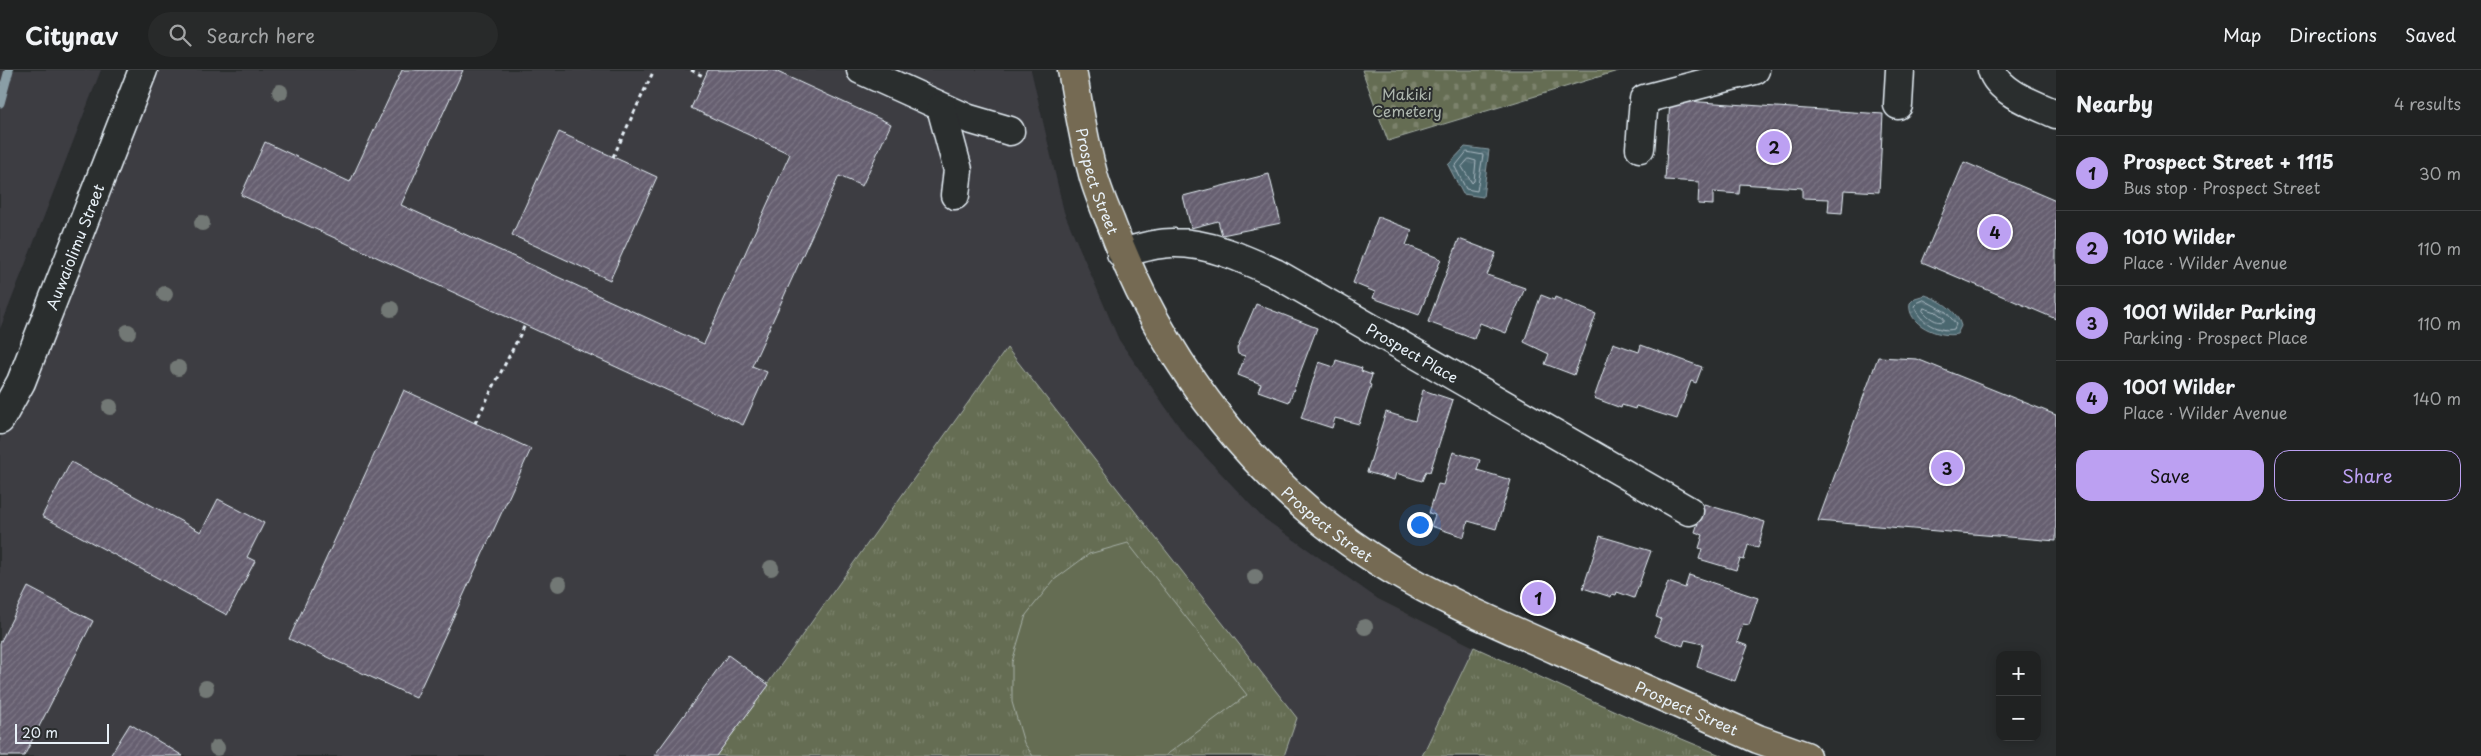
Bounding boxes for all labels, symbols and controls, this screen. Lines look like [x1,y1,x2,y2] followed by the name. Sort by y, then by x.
[148,12,498,57] search box
[25,17,118,53] text: Citynav
[166,21,194,49] icon: search
[206,21,315,49] text: Search here
[2223,21,2261,48] text: Map
[2289,21,2377,48] text: Directions
[2405,21,2456,48] text: Saved
[1372,82,1442,122] park label: Makiki Cemetery
[2076,87,2153,119] text: Nearby
[2394,91,2461,115] text: 4 results
[1071,125,1126,237] street label: Prospect Street
[1758,128,1790,166] pin: 2
[2123,147,2334,175] text: Prospect Street + 1115
[2088,161,2096,185] text: 1
[2419,161,2461,185] text: 30 m
[2123,175,2320,199] text: Bus stop · Prospect Street
[39,180,109,313] street label: Auwaiolimu Street
[1979,213,2011,251] pin: 4
[2123,222,2235,250] text: 1010 Wilder
[2086,236,2098,260] text: 2
[2418,236,2461,260] text: 110 m
[2123,250,2288,274] text: Place · Wilder Avenue
[2123,297,2316,325] text: 1001 Wilder Parking
[2087,311,2097,335] text: 3
[2418,311,2461,335] text: 110 m
[1362,316,1463,388] street label: Prospect Place
[2123,325,2308,349] text: Parking · Prospect Place
[2123,372,2235,400] text: 1001 Wilder
[2087,386,2097,410] text: 4
[2413,386,2461,410] text: 140 m
[2123,400,2288,424] text: Place · Wilder Avenue
[1931,449,1963,487] pin: 3
[2076,450,2264,501] button: Save
[2274,450,2461,501] button: Share
[1277,480,1378,567] street label: Prospect Street
[1407,512,1433,538] your location
[1522,579,1554,617] pin: 1
[1996,651,2041,741] map controls
[1996,651,2041,696] button: +
[1632,674,1742,740] street label: Prospect Street
[1996,696,2041,741] button: −
[15,721,109,744] scale bar
[22,722,58,743] text: 20 m

